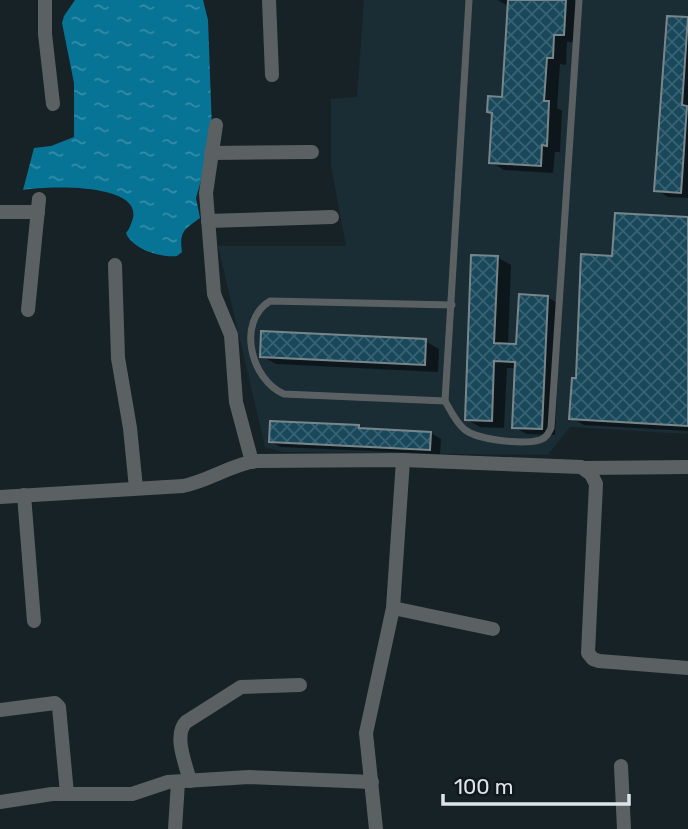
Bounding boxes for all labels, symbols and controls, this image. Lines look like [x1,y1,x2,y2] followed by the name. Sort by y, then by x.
[443,762,628,806] scale bar
[454,774,513,799] text: 100 m

